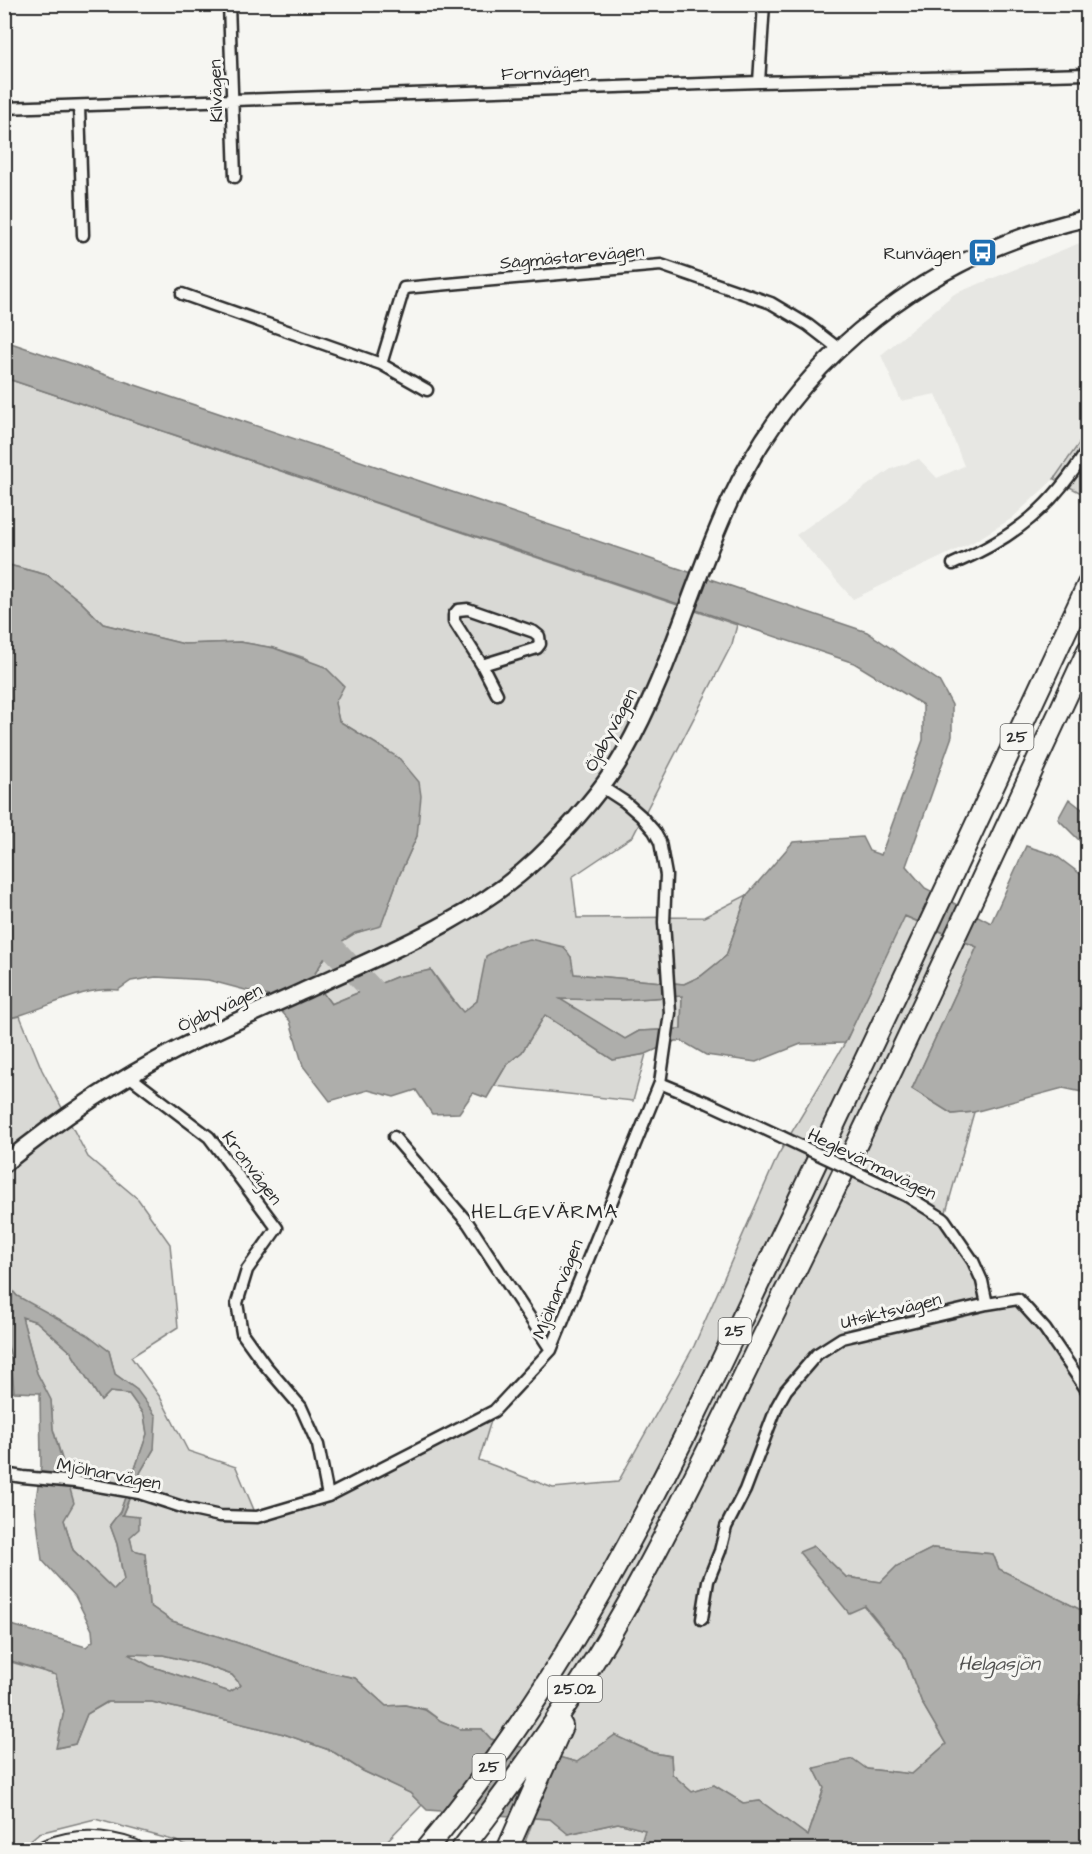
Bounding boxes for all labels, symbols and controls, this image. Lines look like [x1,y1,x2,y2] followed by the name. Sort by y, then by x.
[202,59,231,123] street label: Kilvägen
[501,59,589,88] street label: Fornvägen
[966,237,998,269] bus stop icon: Runvägen
[499,238,645,277] street label: Sågmästarevägen
[884,241,961,267] place label: Runvägen
[579,684,644,776] street label: Öjabyvägen
[1000,724,1034,750] road number: 25
[174,977,267,1039] street label: Öjabyvägen
[803,1122,941,1207] street label: Heglevärmavägen
[215,1126,288,1211] street label: Kronvägen
[471,1198,619,1226] district label: HELGEVÄRMA
[527,1235,590,1343] street label: Mjölnarvägen
[838,1286,944,1337] street label: Utsiktsvägen
[718,1318,752,1344] road number: 25
[55,1452,163,1497] street label: Mjölnarvägen
[958,1650,1042,1679] water label: Helgasjön
[548,1676,602,1702] road number: 25.02
[472,1754,506,1780] road number: 25

